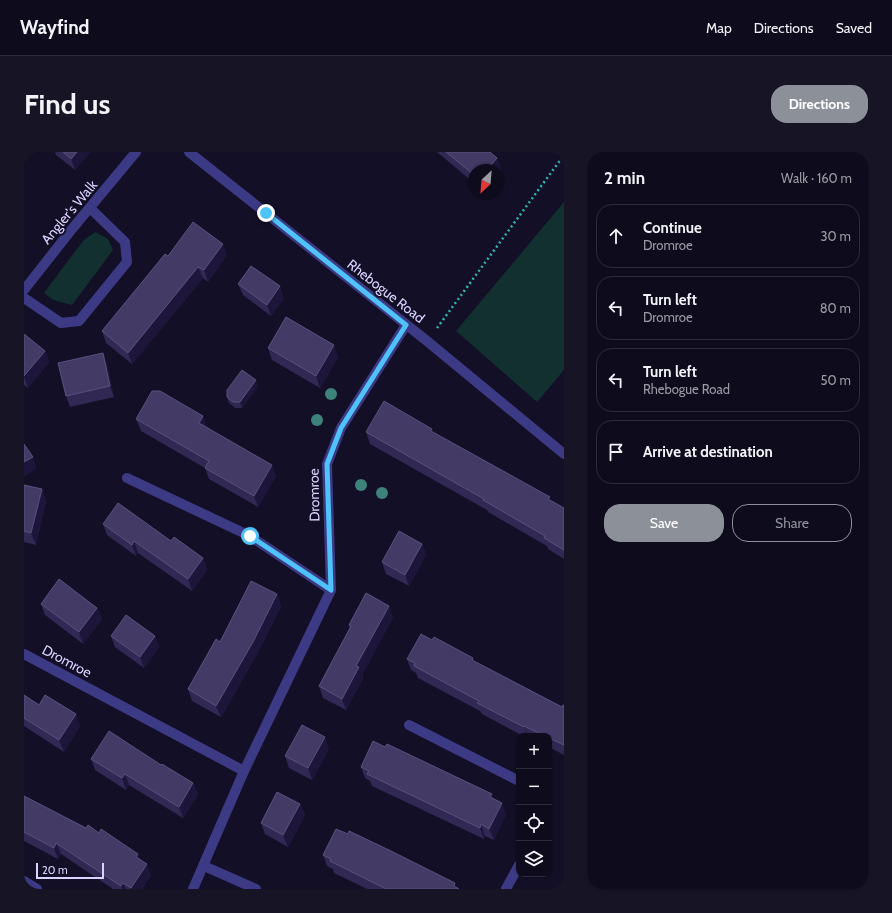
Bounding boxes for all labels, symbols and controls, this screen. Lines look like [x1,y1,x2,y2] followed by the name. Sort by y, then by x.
[20,16,89,39] text: Wayfind
[706,19,732,37] text: Map
[754,19,814,37] text: Directions
[836,19,872,37] text: Saved
[771,85,868,123] button: Directions
[24,87,110,121] text: Find us
[468,164,504,200] north arrow
[604,168,645,188] text: 2 min
[781,170,852,186] text: Walk · 160 m
[37,176,102,248] street label: Angler's Walk
[257,204,275,222] route end
[643,219,702,237] text: Continue
[605,225,627,247] icon: ahead
[821,228,851,244] text: 30 m
[643,237,693,253] text: Dromroe
[344,255,428,327] street label: Rhebogue Road
[643,291,697,309] text: Turn left
[605,297,627,319] icon: left
[820,300,851,316] text: 80 m
[643,309,693,325] text: Dromroe
[643,363,697,381] text: Turn left
[605,369,627,391] icon: left
[821,372,851,388] text: 50 m
[643,381,730,397] text: Rhebogue Road
[605,441,627,463] icon: arrive
[643,443,773,461] text: Arrive at destination
[305,468,323,522] street label: Dromroe
[604,504,724,542] button: Save
[732,504,852,542] button: Share
[241,527,259,545] route start
[39,641,95,681] street label: Dromroe
[516,733,552,877] map controls
[516,733,552,769] button: +
[516,769,552,805] button: −
[516,805,552,841] button: locate
[516,841,552,877] button: layers
[36,861,104,880] scale bar
[42,863,68,877] text: 20 m

